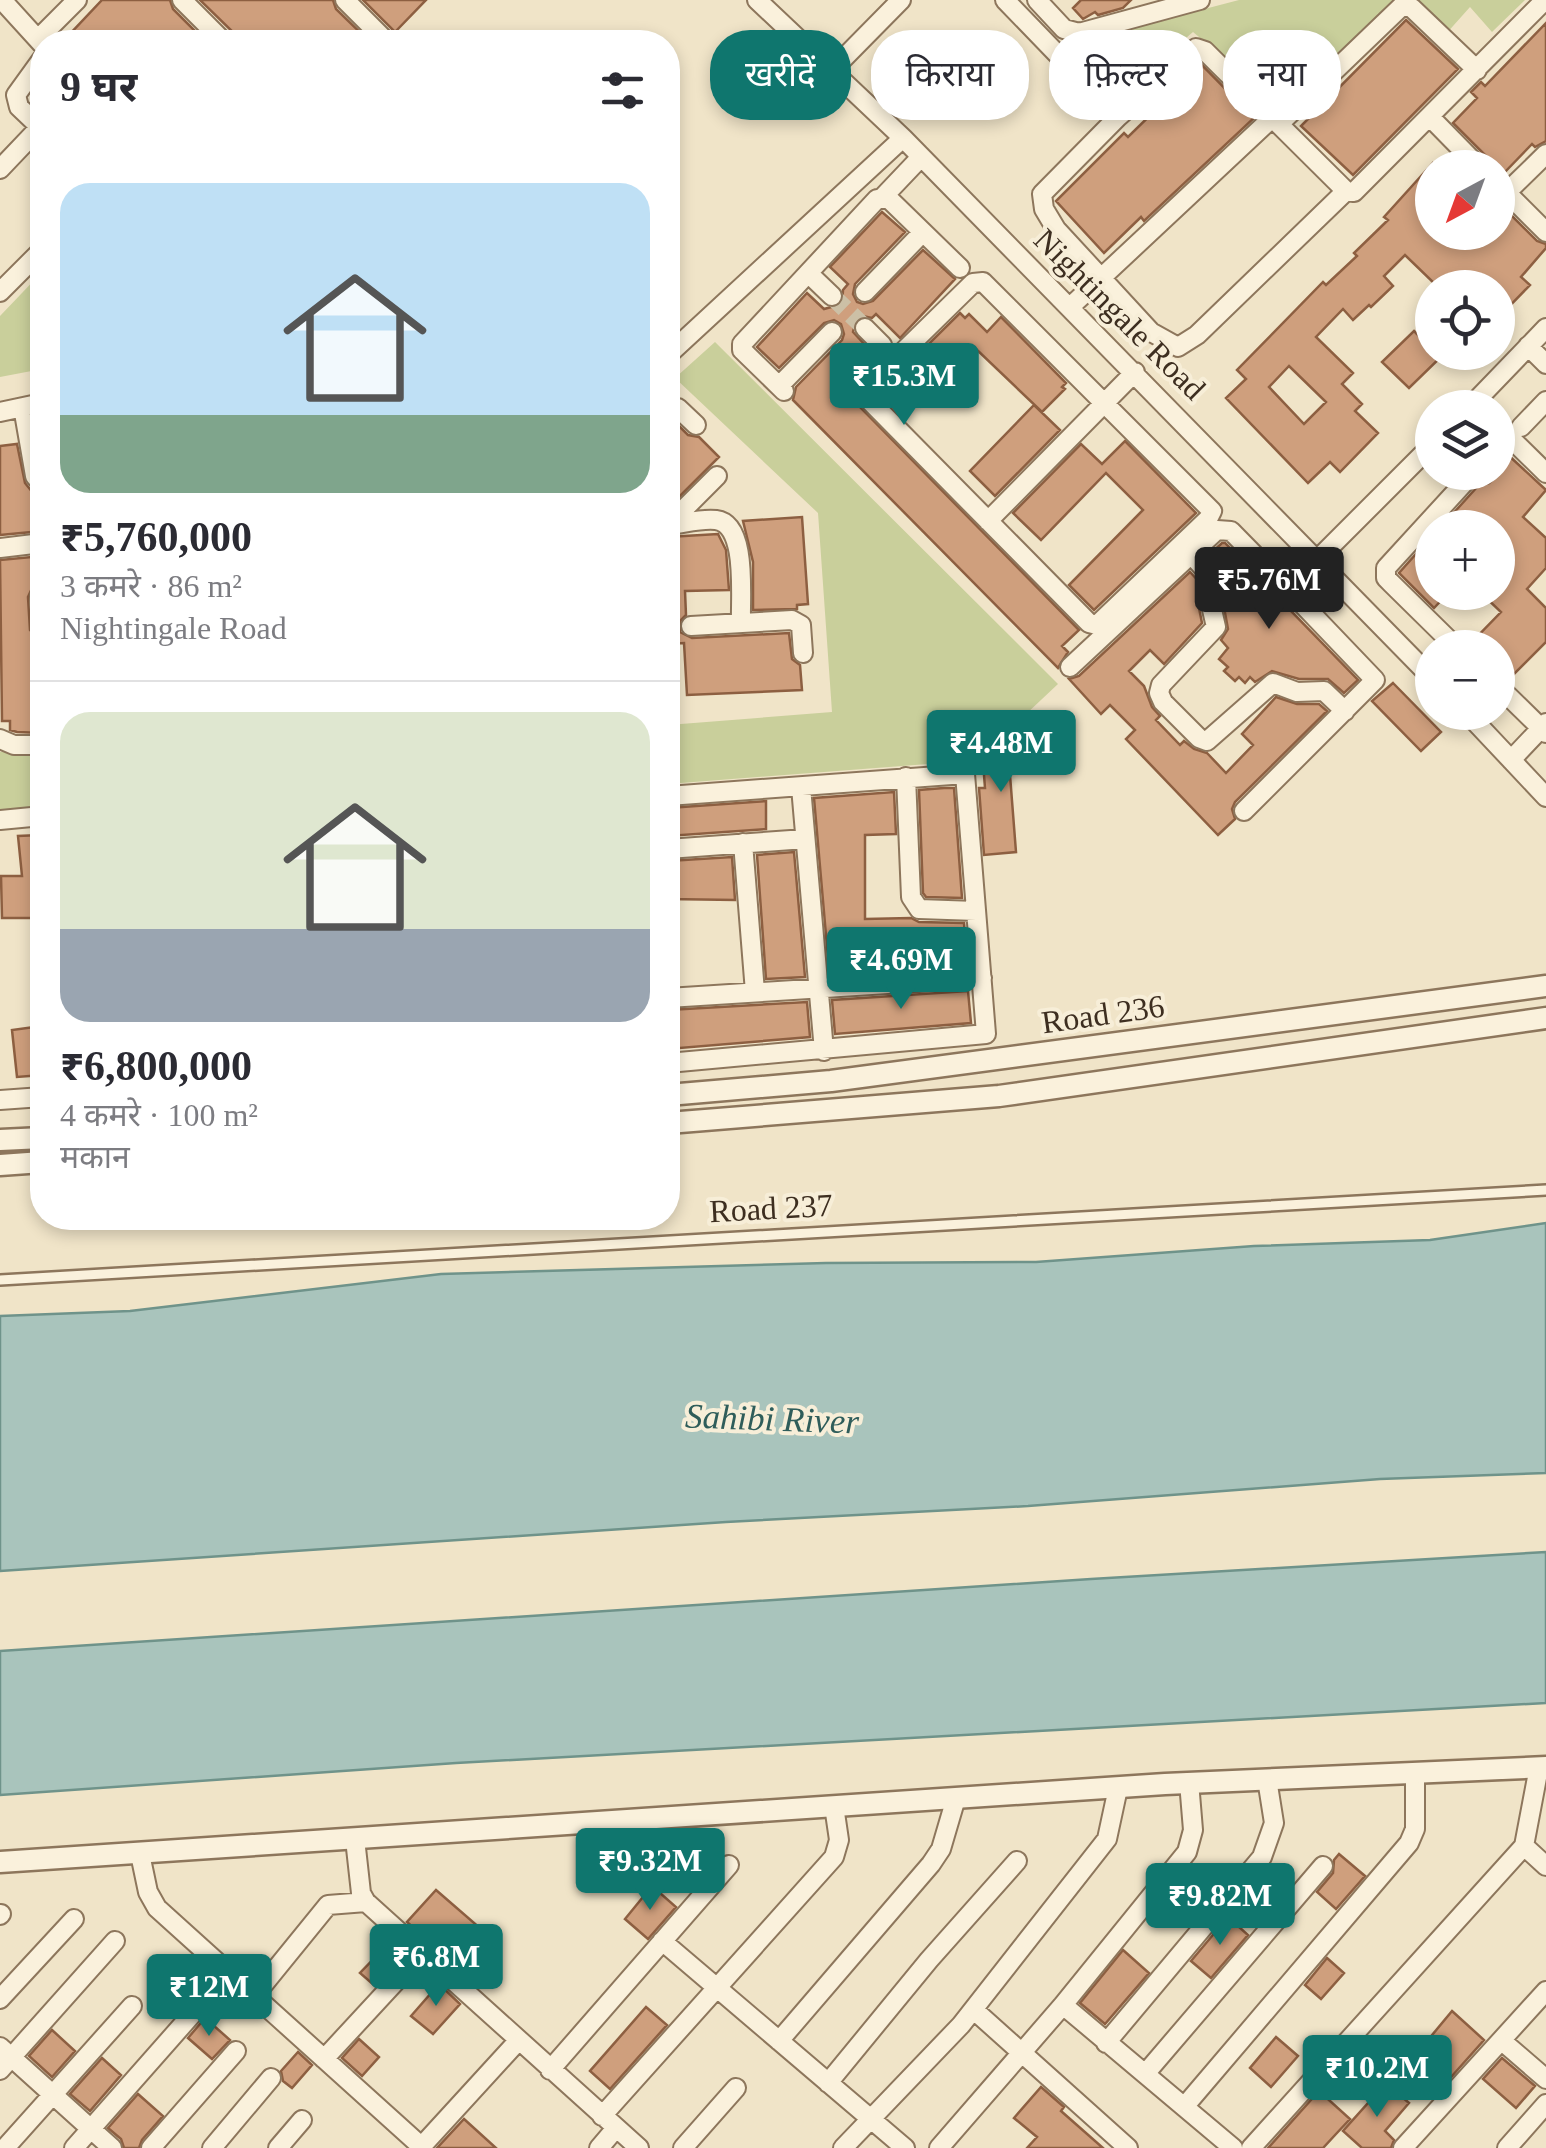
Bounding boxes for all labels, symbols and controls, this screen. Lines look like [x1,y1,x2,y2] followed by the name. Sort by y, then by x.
[710,30,851,120] chip: खरीदें
[871,30,1029,120] chip: किराया
[1049,30,1203,120] chip: फ़िल्टर
[1223,30,1341,120] chip: नया
[595,63,650,118] icon: filters
[60,64,137,110] text: 9 घर
[1415,150,1515,250] north arrow
[1415,150,1515,730] map controls
[1027,221,1213,407] street label: Nightingale Road
[265,248,445,428] icon: home
[1415,270,1515,370] button: locate
[823,343,985,428] pin: ₹15.3M
[852,357,956,393] text: ₹15.3M
[1415,390,1515,490] button: layers
[1415,510,1515,610] button: +
[60,514,252,560] text: ₹5,760,000
[1188,547,1350,632] pin: ₹5.76M
[1217,561,1321,597] text: ₹5.76M
[60,568,242,604] text: 3 कमरे · 86 m²
[60,610,287,646] text: Nightingale Road
[1415,630,1515,730] button: −
[920,710,1082,795] pin: ₹4.48M
[949,724,1053,760] text: ₹4.48M
[265,777,445,957] icon: home
[820,927,982,1012] pin: ₹4.69M
[849,941,953,977] text: ₹4.69M
[1039,988,1167,1040] street label: Road 236
[60,1043,252,1089] text: ₹6,800,000
[60,1097,258,1133] text: 4 कमरे · 100 m²
[60,1139,130,1175] text: मकान
[708,1187,834,1229] street label: Road 237
[684,1396,860,1442] water label: Sahibi River
[569,1828,731,1913] pin: ₹9.32M
[598,1842,702,1878] text: ₹9.32M
[1139,1863,1301,1948] pin: ₹9.82M
[1168,1877,1272,1913] text: ₹9.82M
[366,1924,506,2009] pin: ₹6.8M
[392,1938,480,1974] text: ₹6.8M
[150,1954,268,2039] pin: ₹12M
[169,1968,249,2004] text: ₹12M
[1296,2035,1458,2120] pin: ₹10.2M
[1325,2049,1429,2085] text: ₹10.2M

